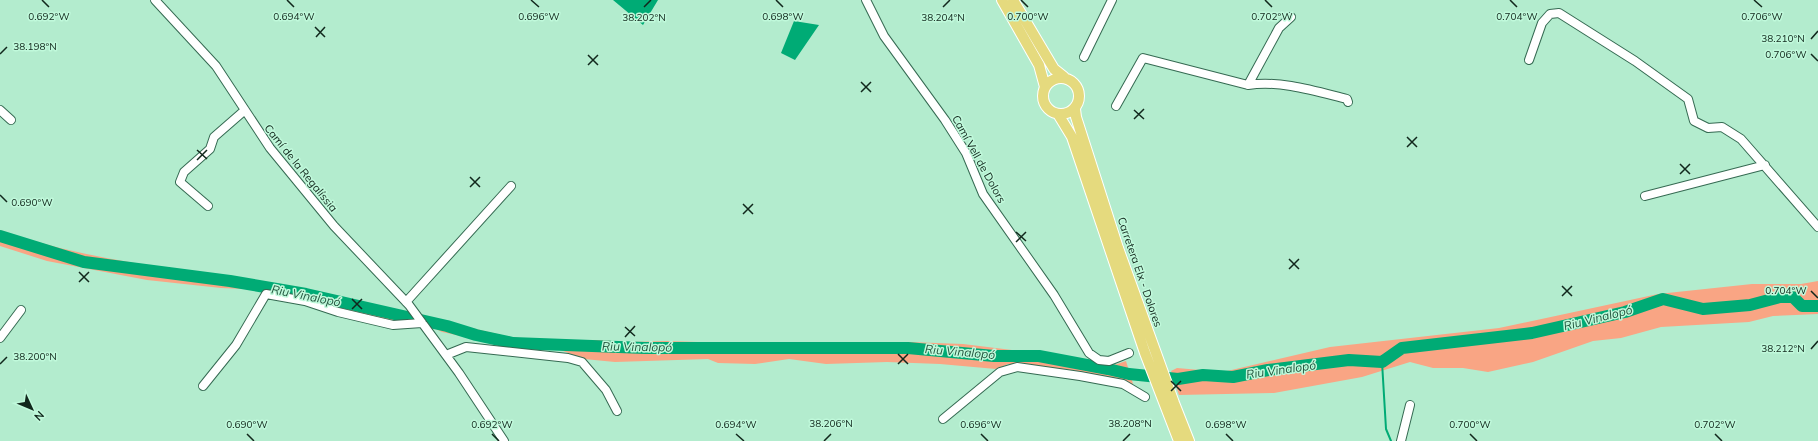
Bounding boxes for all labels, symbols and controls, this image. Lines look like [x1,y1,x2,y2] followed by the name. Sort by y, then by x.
[28,10,70,23] text: 0.692°W
[273,10,315,23] text: 0.694°W
[518,10,560,23] text: 0.696°W
[762,10,804,23] text: 0.698°W
[1007,10,1049,23] text: 0.700°W
[1251,10,1293,23] text: 0.702°W
[1496,10,1538,23] text: 0.704°W
[1741,10,1783,23] text: 0.706°W
[622,11,666,24] text: 38.202°N
[921,11,965,24] text: 38.204°N
[1761,32,1805,45] text: 38.210°N
[13,40,57,53] text: 38.198°N
[1765,48,1807,61] text: 0.706°W
[949,113,1009,205] street label: Camí Vell de Dolors
[261,121,341,215] street label: Camí de la Regalíssia
[11,196,53,209] text: 0.690°W
[1115,215,1165,329] street label: Carretera Elx - Dolores
[270,281,342,310] water label: Riu Vinalopó
[1765,284,1807,297] text: 0.704°W
[1562,302,1634,333] water label: Riu Vinalopó
[602,338,672,355] water label: Riu Vinalopó
[924,341,996,362] water label: Riu Vinalopó
[1761,342,1805,355] text: 38.212°N
[13,350,57,363] text: 38.200°N
[1245,357,1317,382] water label: Riu Vinalopó
[12,389,52,429] north arrow
[31,408,47,424] text: N
[809,417,853,430] text: 38.206°N
[1108,417,1152,430] text: 38.208°N
[226,418,268,431] text: 0.690°W
[471,418,513,431] text: 0.692°W
[715,418,757,431] text: 0.694°W
[960,418,1002,431] text: 0.696°W
[1205,418,1247,431] text: 0.698°W
[1449,418,1491,431] text: 0.700°W
[1694,418,1736,431] text: 0.702°W

